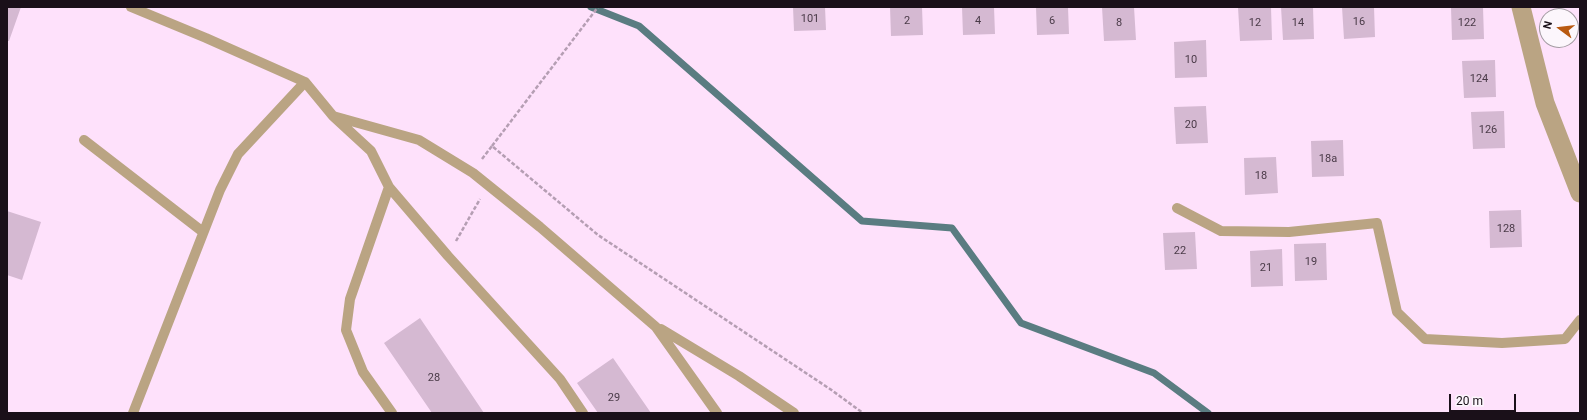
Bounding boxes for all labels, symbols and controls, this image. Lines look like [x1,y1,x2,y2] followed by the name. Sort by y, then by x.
[1539,8,1579,48] north arrow
[801,12,819,26] house number: 101
[904,14,910,28] house number: 2
[975,14,981,28] house number: 4
[1049,14,1055,28] house number: 6
[1353,15,1365,29] house number: 16
[1116,16,1122,30] house number: 8
[1249,16,1261,30] house number: 12
[1292,16,1304,30] house number: 14
[1458,16,1476,30] house number: 122
[1541,20,1555,30] text: N
[1185,53,1197,67] house number: 10
[1470,72,1488,86] house number: 124
[1185,118,1197,132] house number: 20
[1479,123,1497,137] house number: 126
[1319,152,1337,166] house number: 18а
[1255,169,1267,183] house number: 18
[1497,222,1515,236] house number: 128
[1174,244,1186,258] house number: 22
[1305,255,1317,269] house number: 19
[1260,261,1272,275] house number: 21
[428,371,440,385] house number: 28
[1451,386,1518,412] scale bar
[608,391,620,405] house number: 29
[1456,394,1483,408] text: 20 m

